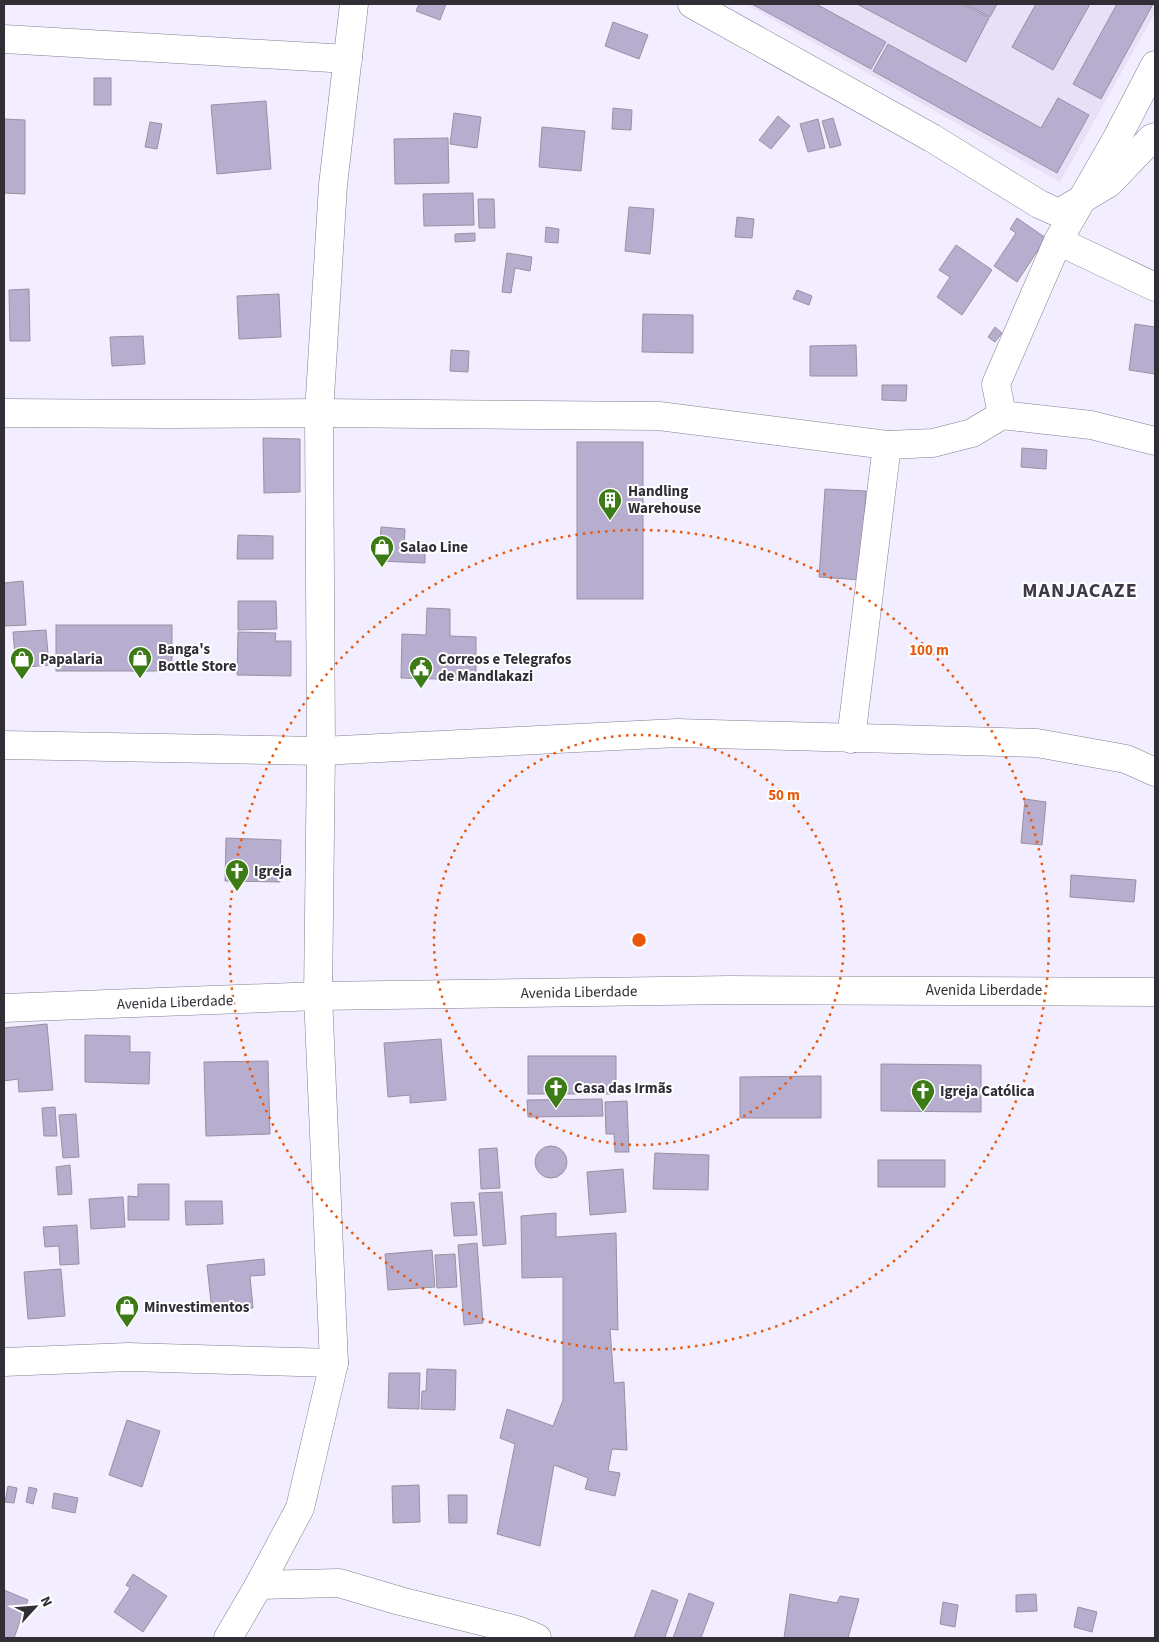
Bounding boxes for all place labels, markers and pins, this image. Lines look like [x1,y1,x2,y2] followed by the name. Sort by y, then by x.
[628,481,702,519] place label: Handling Warehouse
[597,487,623,521] building icon: Handling Warehouse
[369,534,395,568] shop icon: Salao Line
[400,537,468,558] place label: Salao Line
[158,639,237,677] place label: Banga's Bottle Store
[127,645,153,679] shop icon: Banga's Bottle Store
[9,646,35,680] shop icon: Papalaria
[40,649,103,670] place label: Papalaria
[438,649,572,687] place label: Correos e Telegrafos de Mandlakazi
[408,655,434,689] public building icon: Correos e Telegrafos de Mandlakazi
[224,858,250,892] church icon: Igreja
[254,861,292,882] place label: Igreja
[630,931,648,949] centre of rings
[543,1075,569,1109] church icon: Casa das Irmãs
[574,1078,673,1099] place label: Casa das Irmãs
[910,1078,936,1112] church icon: Igreja Católica
[940,1081,1035,1102] place label: Igreja Católica
[114,1294,140,1328] shop icon: Minvestimentos
[144,1297,250,1318] place label: Minvestimentos

